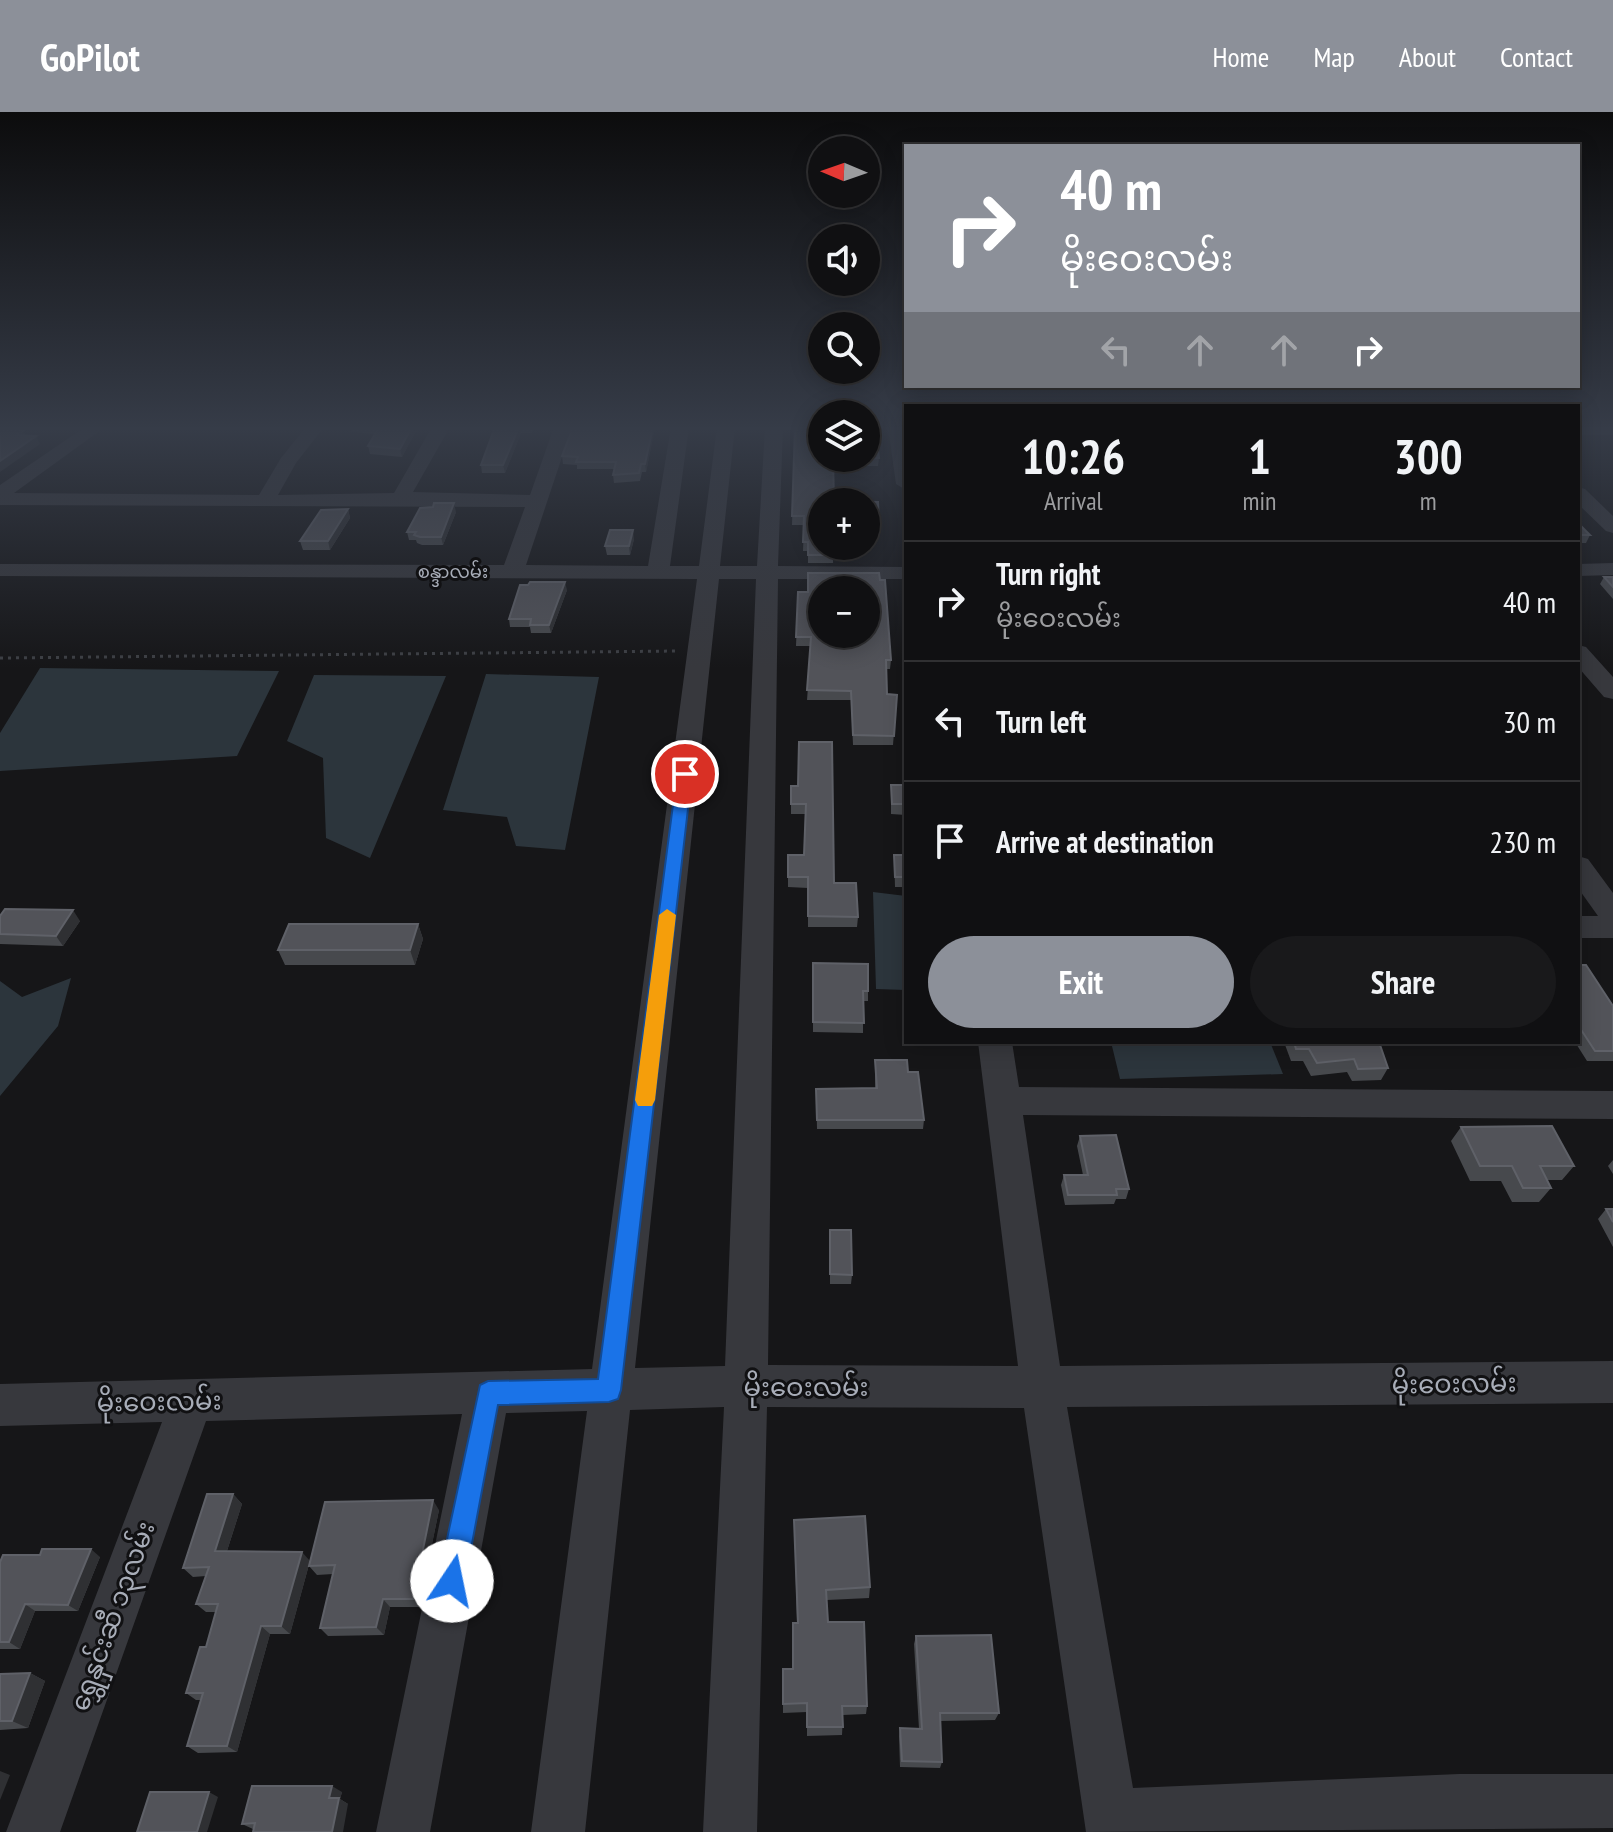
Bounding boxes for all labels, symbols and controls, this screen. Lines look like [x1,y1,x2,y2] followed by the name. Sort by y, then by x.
[40,32,140,81] text: GoPilot
[1213,38,1269,75] text: Home
[1313,38,1355,75] text: Map
[1399,38,1456,75] text: About
[1500,38,1573,75] text: Contact
[808,136,880,208] north arrow
[808,136,880,648] map controls
[1060,153,1162,225] text: 40 m
[928,176,1032,280] icon: right
[808,224,880,296] button: sound
[1060,234,1233,281] text: မိုးဝေးလမ်း
[808,312,880,384] button: search
[1094,328,1138,372] icon: left
[1178,328,1222,372] icon: ahead
[1262,328,1306,372] icon: ahead
[1346,328,1390,372] icon: right
[808,400,880,472] button: layers
[1021,425,1125,487] text: 10:26
[1248,425,1271,487] text: 1
[1394,425,1463,487] text: 300
[1044,484,1103,517] text: Arrival
[1242,484,1276,517] text: min
[1420,484,1437,517] text: m
[808,488,880,560] button: +
[996,554,1100,593] text: Turn right
[418,559,488,587] street label: စန္ဒာလမ်း
[808,576,880,648] button: −
[928,579,972,623] icon: right
[1503,582,1556,621] text: 40 m
[996,601,1121,634] text: မိုးဝေးလမ်း
[928,699,972,743] icon: left
[996,702,1086,741] text: Turn left
[1503,702,1556,741] text: 30 m
[651,740,719,808] pin
[663,752,707,796] icon: arrive
[928,819,972,863] icon: arrive
[996,822,1214,861] text: Arrive at destination
[1490,822,1556,861] text: 230 m
[928,936,1234,1028] button: Exit
[1250,936,1556,1028] button: Share
[1391,1365,1517,1406] street label: မိုးဝေးလမ်း
[743,1370,869,1408] street label: မိုးဝေးလမ်း
[96,1383,222,1424] street label: မိုးဝေးလမ်း
[62,1517,166,1717] street label: ရွှေနှင်းဆီ ၁၃လမ်း
[410,1539,494,1623] position arrow

